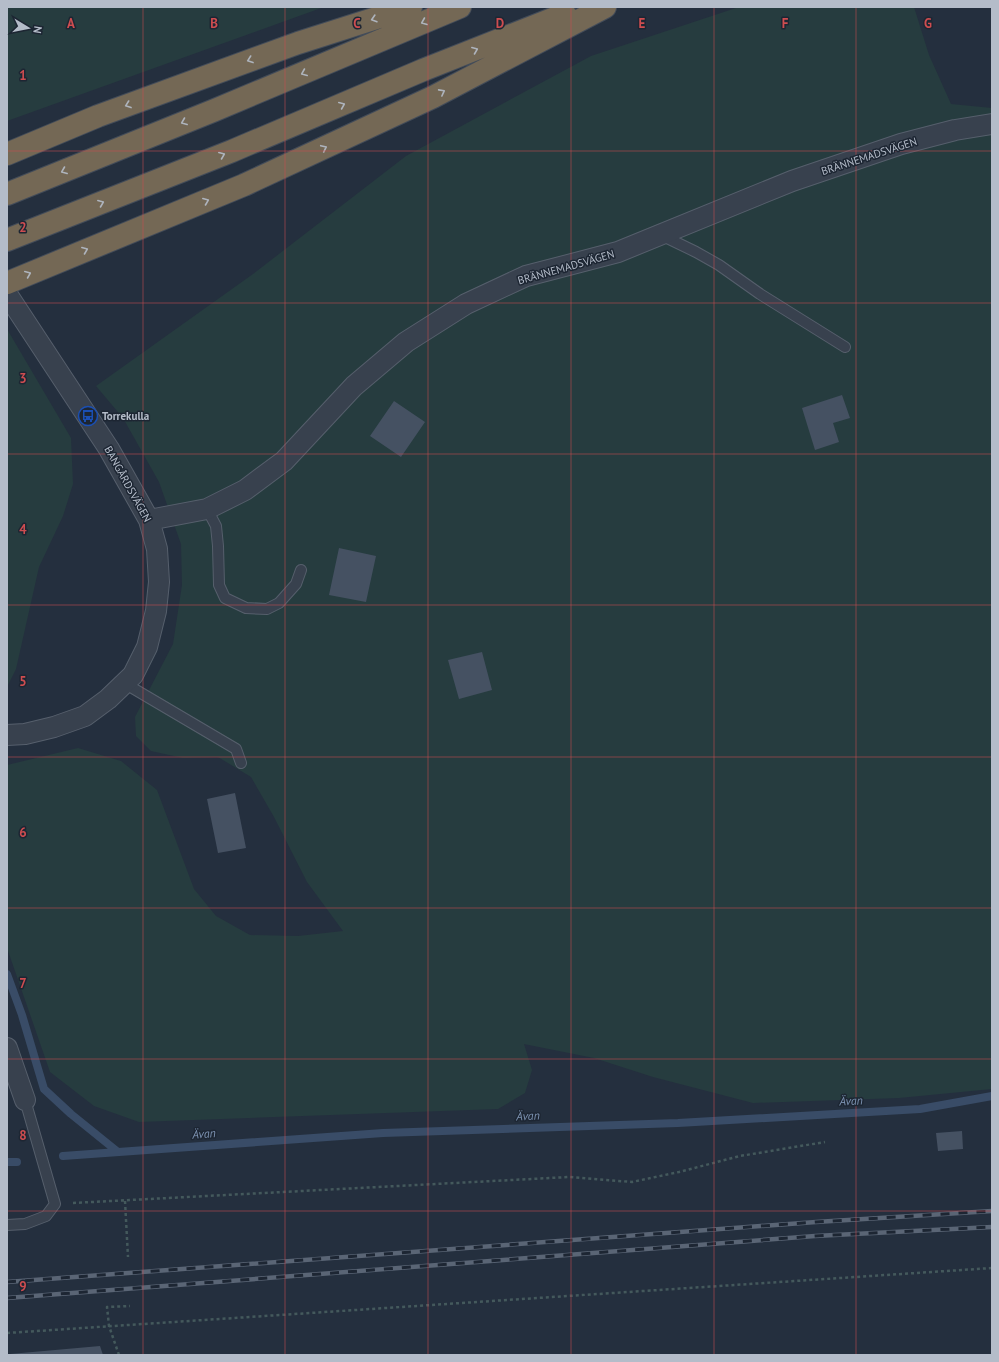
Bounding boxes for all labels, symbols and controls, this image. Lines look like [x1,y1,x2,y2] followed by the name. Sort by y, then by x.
[8,8,48,48] north arrow
[370,14,377,23] one-way arrow
[67,15,75,32] text: A
[210,15,218,32] text: B
[353,15,361,32] text: C
[496,15,504,32] text: D
[639,15,646,32] text: E
[782,15,789,32] text: F
[924,15,932,32] text: G
[421,18,428,26] one-way arrow
[30,25,45,35] text: N
[470,47,478,55] one-way arrow
[247,55,254,64] one-way arrow
[19,67,27,84] text: 1
[301,68,308,76] one-way arrow
[438,90,445,97] one-way arrow
[125,100,132,109] one-way arrow
[338,101,345,109] one-way arrow
[181,118,188,126] one-way arrow
[819,134,919,178] street label: BRÄNNEMADSVÄGEN
[320,145,328,153] one-way arrow
[218,151,225,159] one-way arrow
[60,166,68,174] one-way arrow
[202,197,209,205] one-way arrow
[97,199,104,207] one-way arrow
[19,219,27,236] text: 2
[516,246,616,288] street label: BRÄNNEMADSVÄGEN
[81,247,89,255] one-way arrow
[25,270,32,278] one-way arrow
[19,370,27,387] text: 3
[77,405,99,427] bus stop icon: Torrekulla
[102,409,149,423] place label: Torrekulla
[101,443,155,525] street label: BANGÅRDSVÄGEN
[19,521,27,538] text: 4
[19,673,27,690] text: 5
[19,824,27,841] text: 6
[19,975,27,992] text: 7
[838,1092,863,1109] water label: Ävan
[515,1108,540,1123] water label: Ävan
[191,1125,216,1142] water label: Ävan
[19,1127,27,1144] text: 8
[19,1278,27,1295] text: 9

